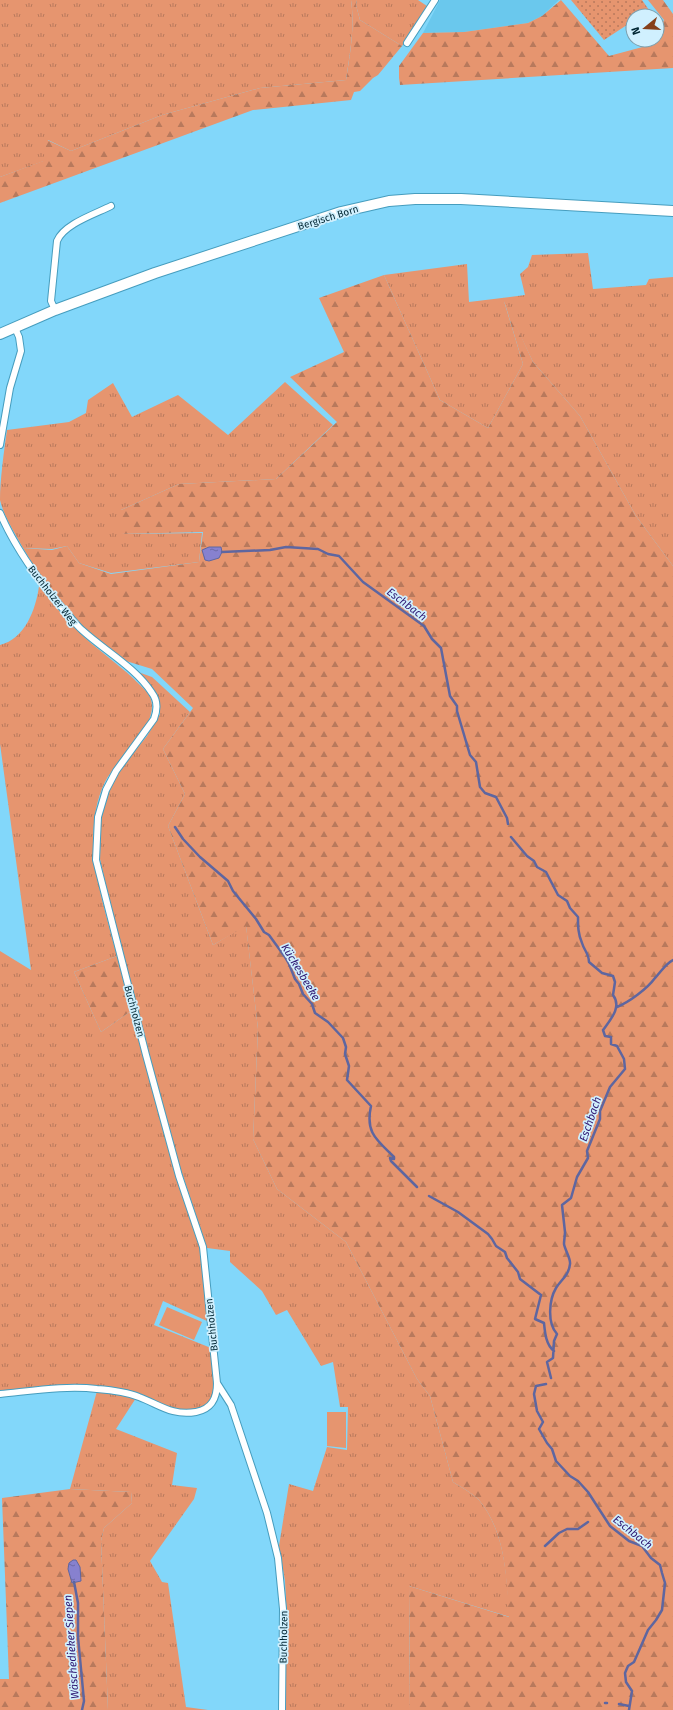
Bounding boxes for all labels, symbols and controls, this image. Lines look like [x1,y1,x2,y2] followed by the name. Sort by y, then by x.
[625,8,665,48] north arrow
[629,25,643,36] text: N
[296,203,360,233] street label: Bergisch Born
[25,563,80,628] street label: Buchholzer Weg
[384,585,429,624] water label: Eschbach
[279,941,323,1003] water label: Kückesbeeke
[121,984,147,1038] street label: Buchholzen
[577,1095,604,1143] water label: Eschbach
[203,1298,221,1352] street label: Buchholzen
[610,1513,655,1552] water label: Eschbach
[61,1594,82,1700] water label: Wäschedieker Siepen
[278,1610,290,1664] street label: Buchholzen

